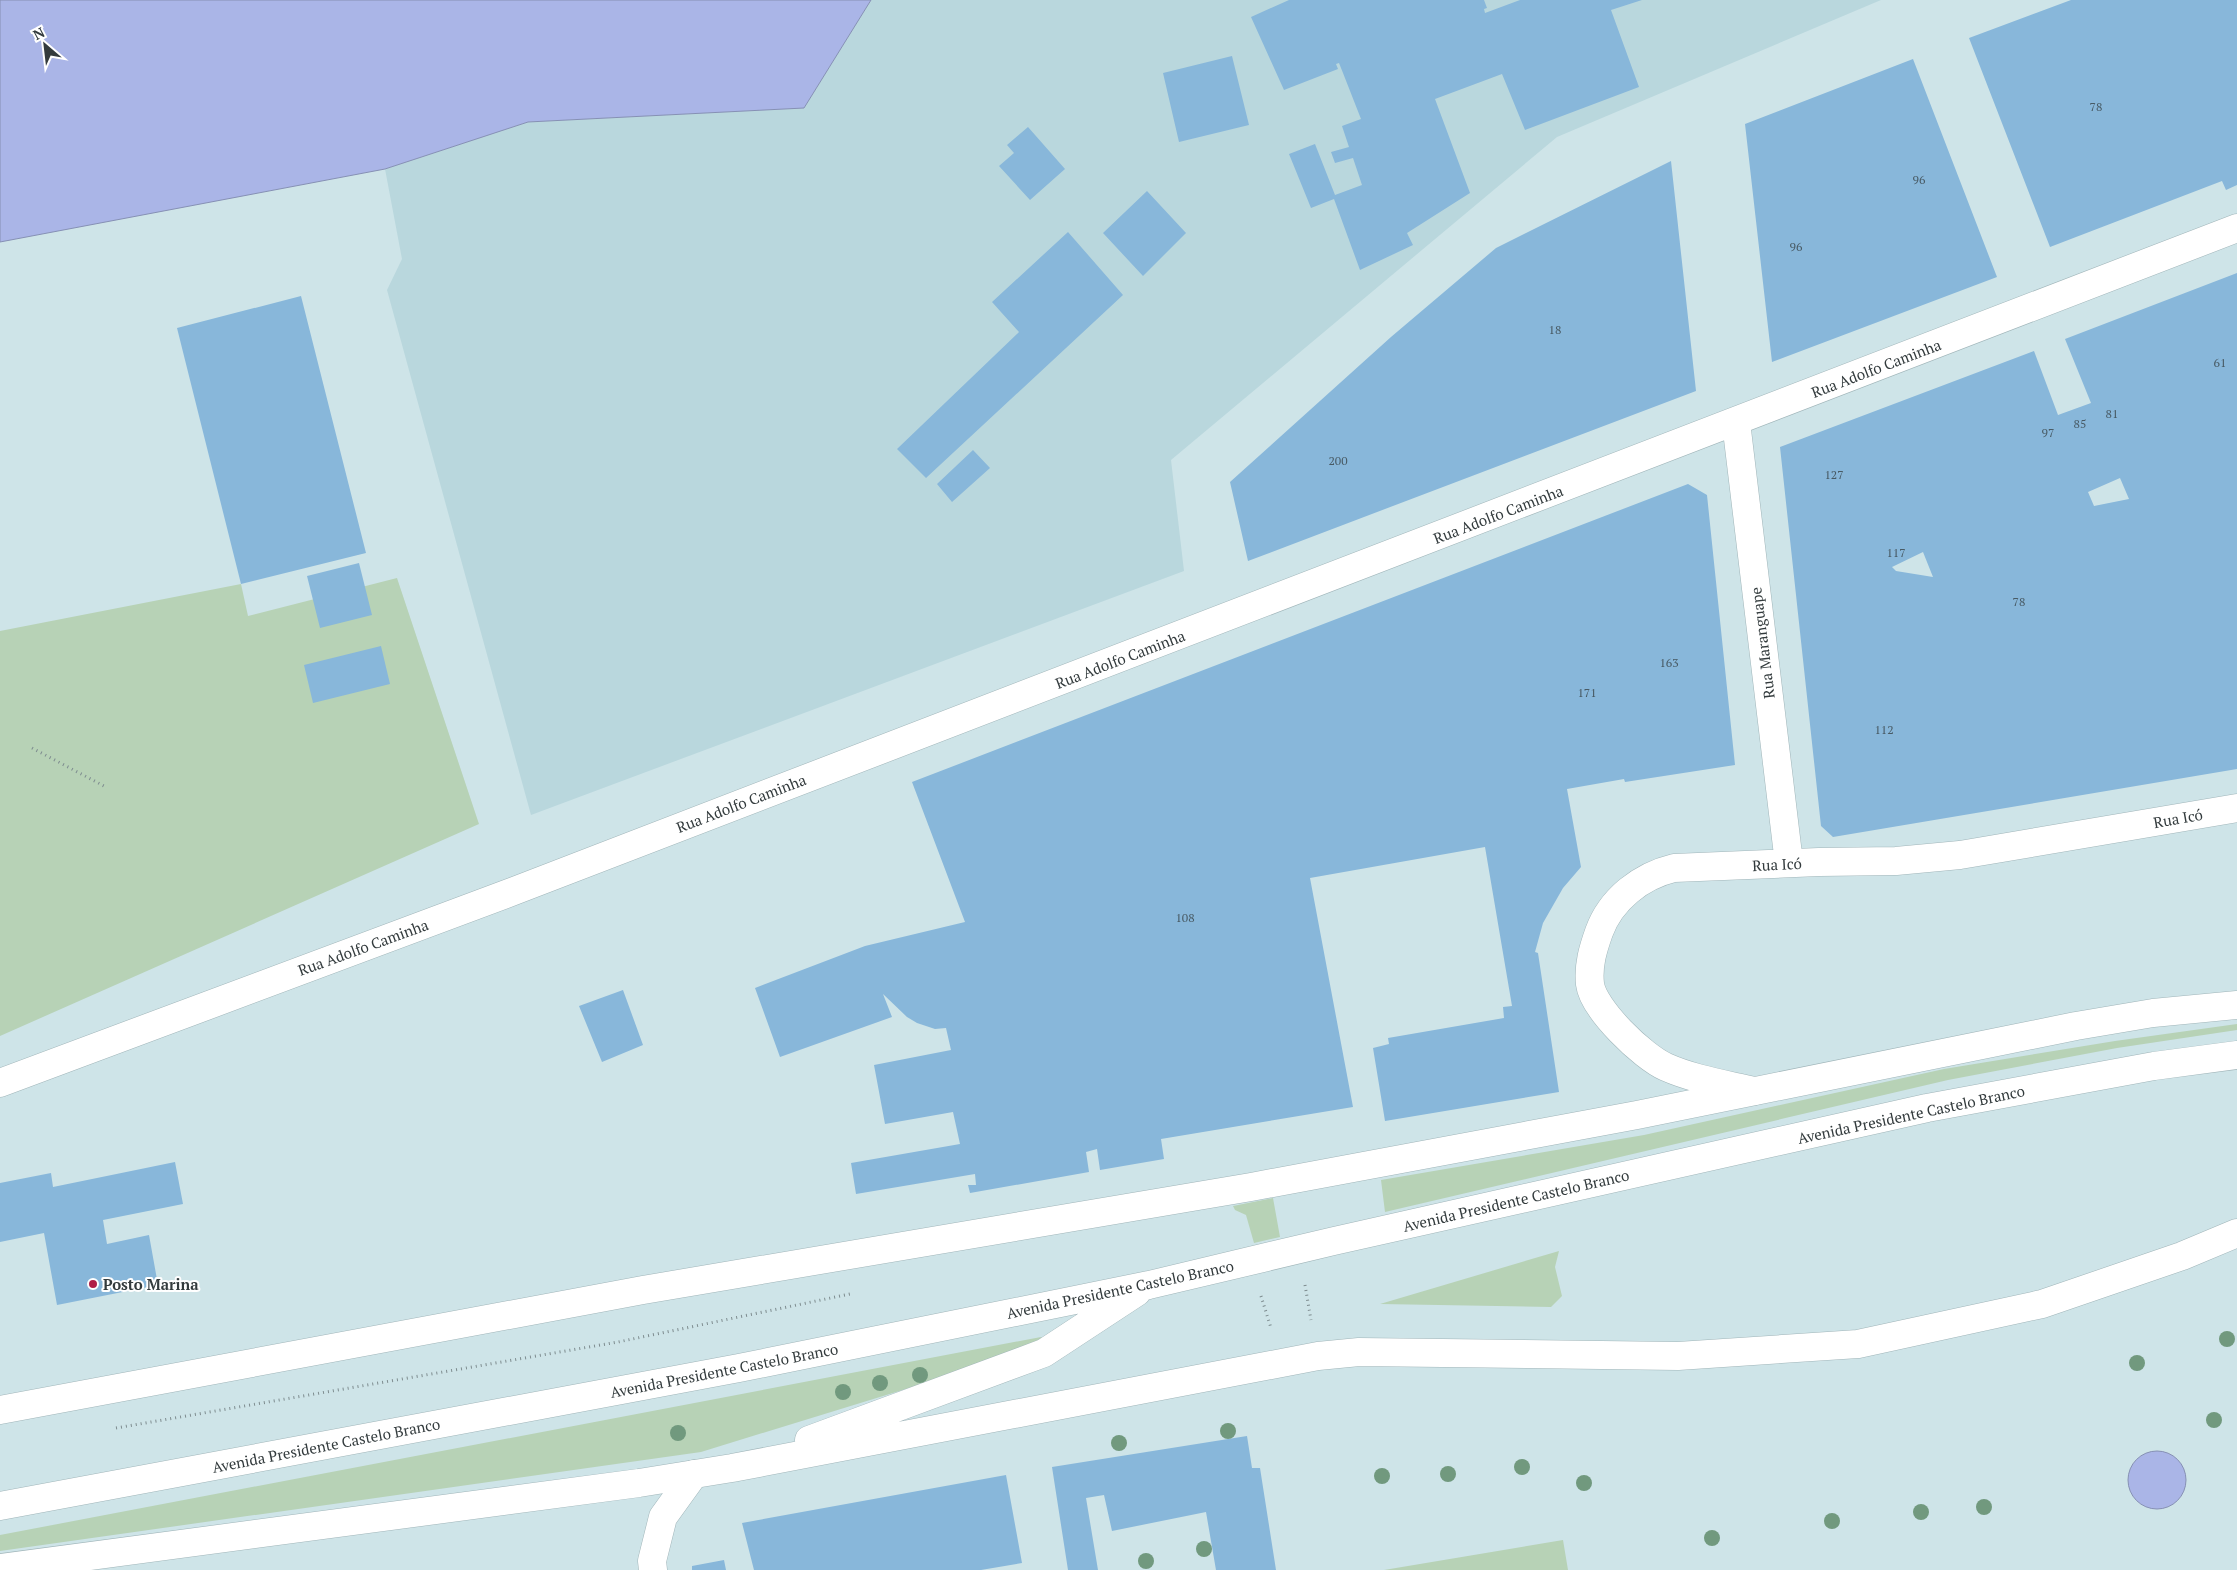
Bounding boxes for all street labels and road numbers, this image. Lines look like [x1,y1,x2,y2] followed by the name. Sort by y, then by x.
[1808,334,1944,402] street label: Rua Adolfo Caminha
[1430,480,1566,548] street label: Rua Adolfo Caminha
[1745,586,1779,700] street label: Rua Maranguape
[1052,625,1188,693] street label: Rua Adolfo Caminha
[673,769,809,837] street label: Rua Adolfo Caminha
[2152,804,2204,832] street label: Rua Icó
[1752,853,1802,875] street label: Rua Icó
[295,914,431,980] street label: Rua Adolfo Caminha
[1796,1080,2026,1148] street label: Avenida Presidente Castelo Branco
[1401,1164,1631,1236] street label: Avenida Presidente Castelo Branco
[1005,1255,1235,1323] street label: Avenida Presidente Castelo Branco
[608,1338,840,1402] street label: Avenida Presidente Castelo Branco
[210,1413,442,1477] street label: Avenida Presidente Castelo Branco

